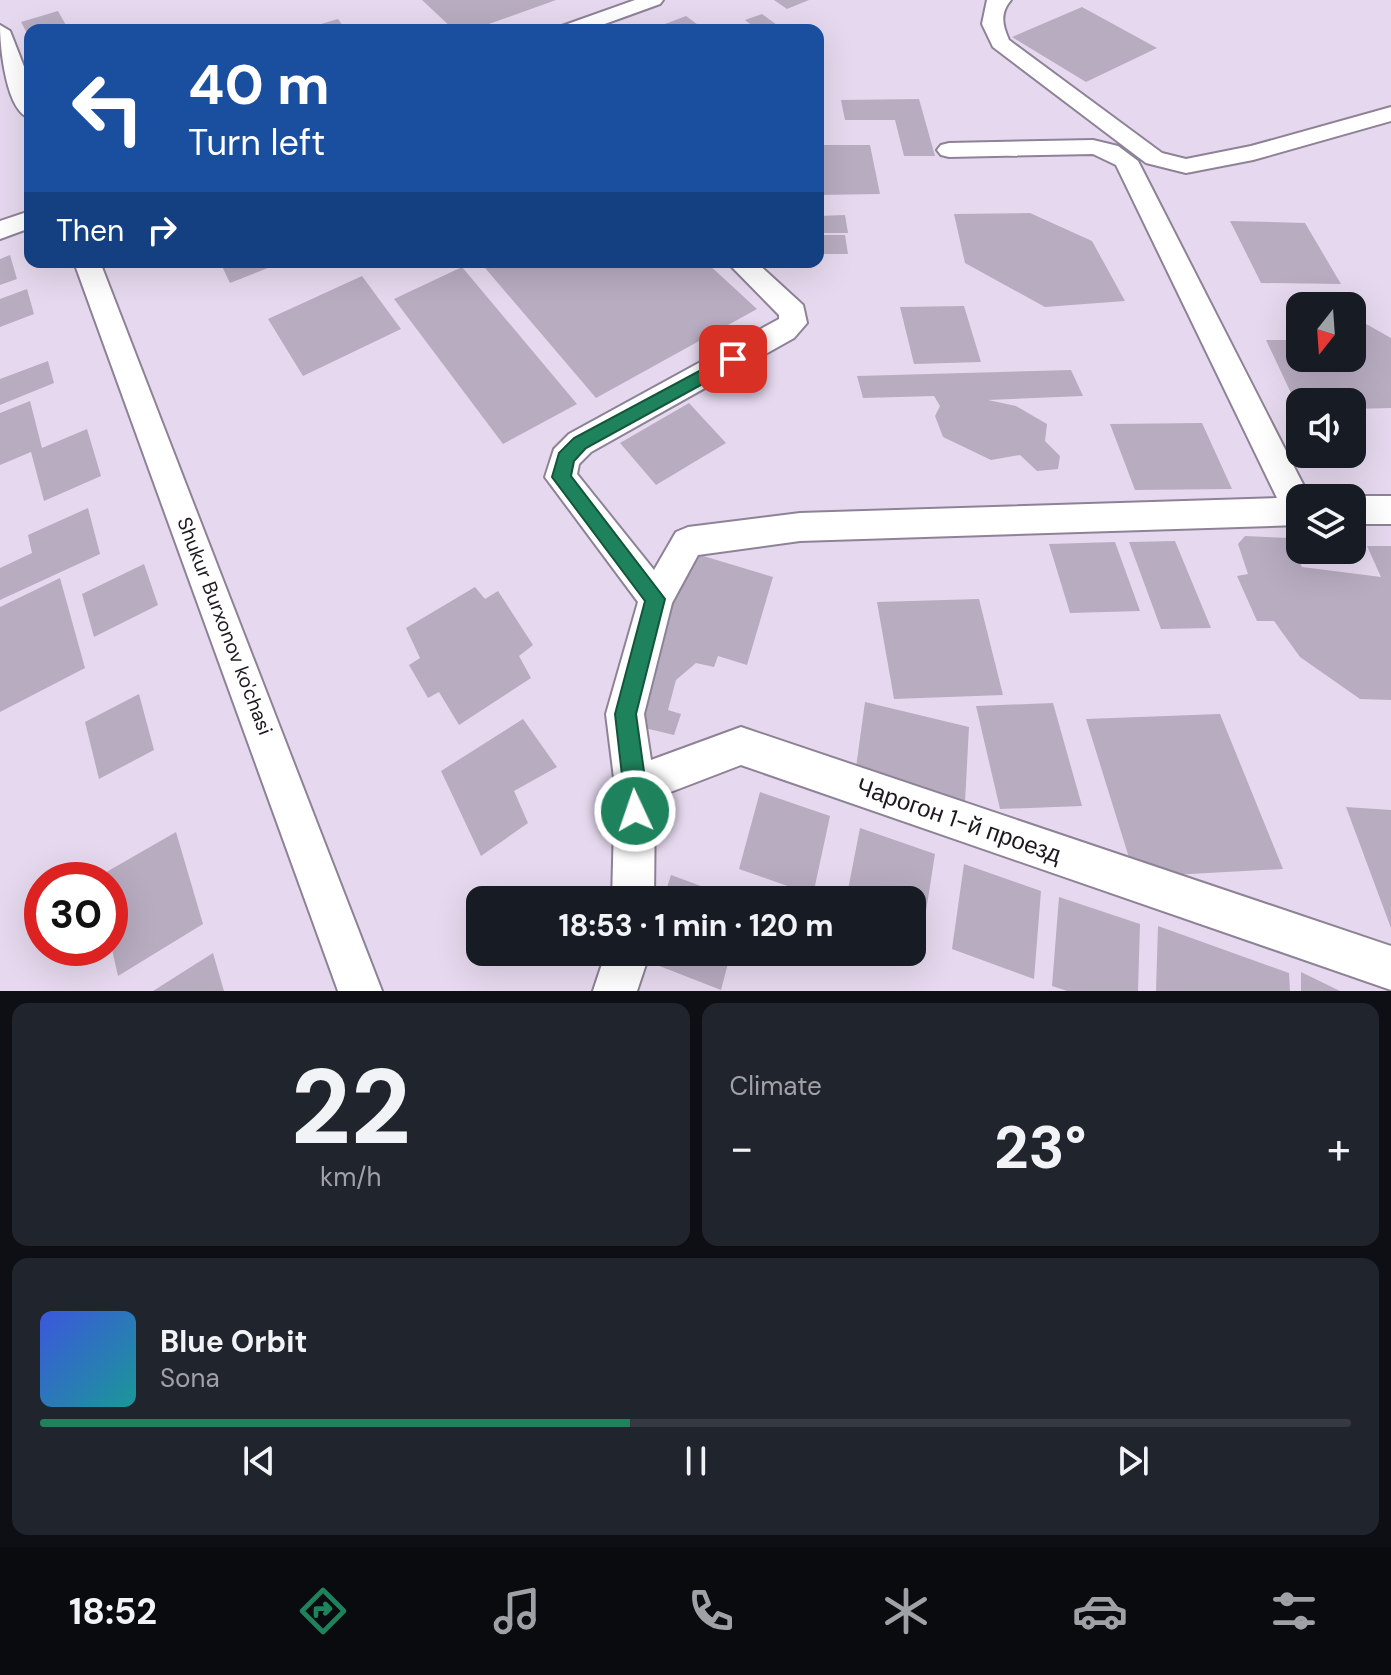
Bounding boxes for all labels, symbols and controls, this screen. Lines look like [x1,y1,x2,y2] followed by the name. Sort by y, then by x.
[188,48,330,121] text: 40 m
[56,56,160,160] icon: left
[188,119,325,166] text: Turn left
[140,208,184,252] icon: right
[56,211,124,250] text: Then
[1286,292,1366,372] north arrow
[1286,292,1366,564] map controls
[699,325,767,393] pin
[711,337,755,381] icon: arrive
[1286,388,1366,468] button: sound
[1286,484,1366,564] button: layers
[171,513,279,739] street label: Shukur Burxonov ko'chasi
[593,769,677,853] position arrow
[853,770,1065,870] street label: Чарогон 1-й проезд
[24,862,128,966] speed limit sign: 30
[558,906,834,945] text: 18:53 · 1 min · 120 m
[291,1040,411,1175] text: 22
[730,1069,822,1103] text: Climate
[994,1108,1087,1187] text: 23°
[730,1119,754,1177] text: −
[1327,1119,1351,1177] text: +
[320,1160,381,1194] text: km/h
[160,1322,307,1361] text: Blue Orbit
[160,1361,220,1395] text: Sona
[237,1439,281,1483] icon: previous
[674,1439,718,1483] icon: pause
[1111,1439,1155,1483] icon: next
[295,1583,351,1639] icon: directions
[489,1583,545,1639] icon: music
[683,1583,739,1639] icon: phone
[878,1583,934,1639] icon: climate
[1072,1583,1128,1639] icon: car
[1266,1583,1322,1639] icon: filters
[69,1588,157,1635] text: 18:52

